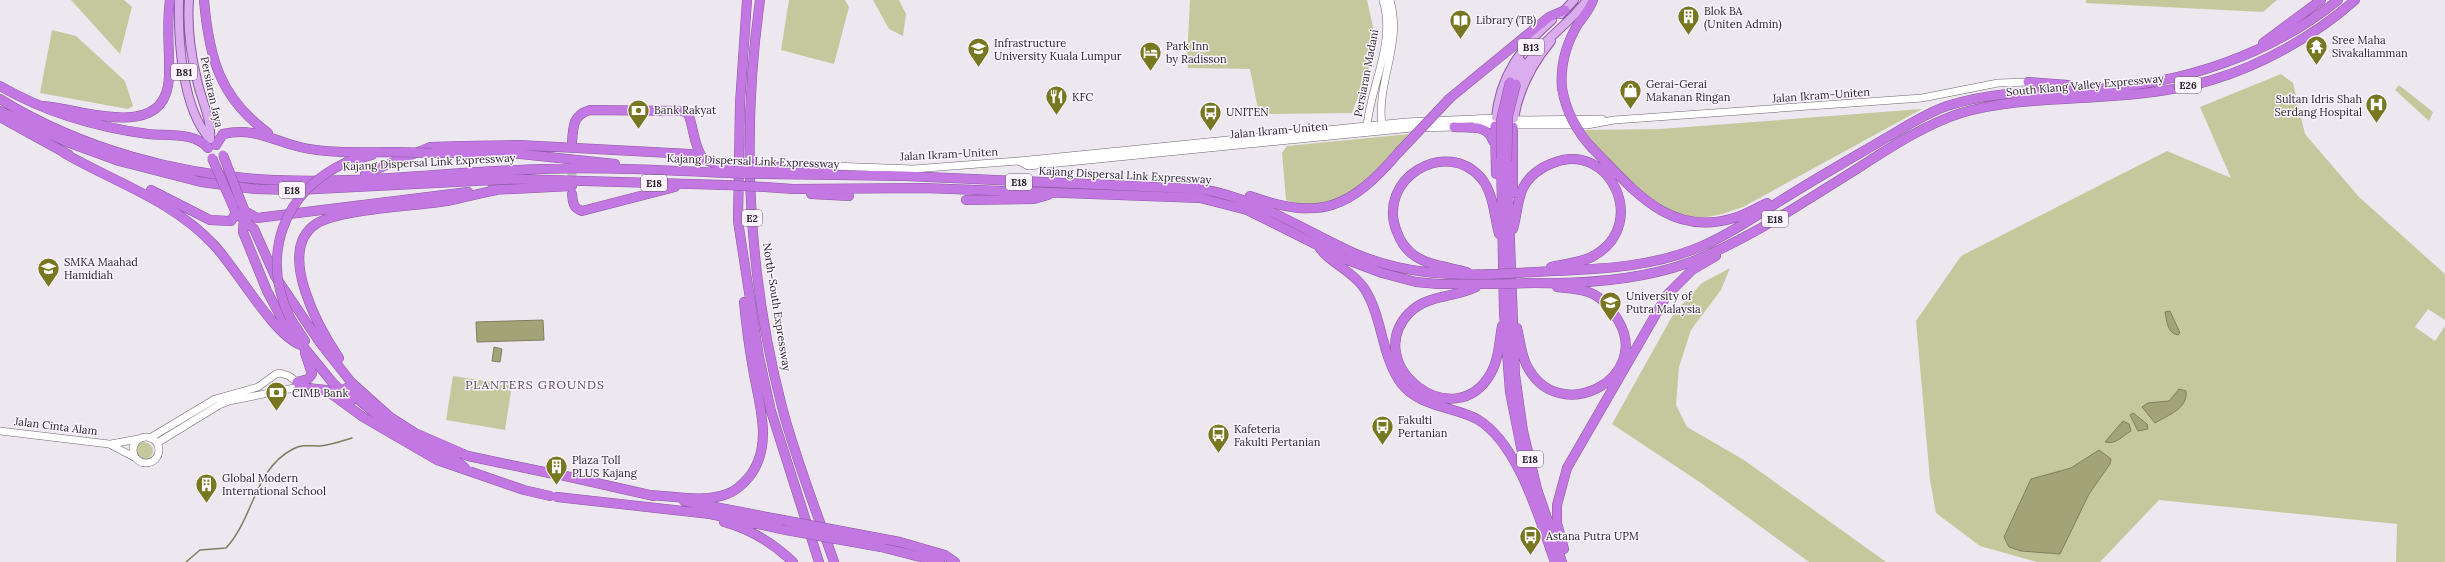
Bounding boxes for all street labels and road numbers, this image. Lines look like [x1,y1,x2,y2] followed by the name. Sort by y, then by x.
[1351,28,1381,118] street label: Persiaran Madani
[1518,39,1544,55] road number: B13
[198,55,226,129] street label: Persiaran Jaya
[171,64,197,80] road number: B81
[2006,71,2165,99] street label: South Klang Valley Expressway
[2175,77,2201,93] road number: E26
[1771,85,1871,105] street label: Jalan Ikram-Uniten
[1229,119,1329,141] street label: Jalan Ikram-Uniten
[899,144,999,164] street label: Jalan Ikram-Uniten
[342,150,516,174] street label: Kajang Dispersal Link Expressway
[666,151,840,171] street label: Kajang Dispersal Link Expressway
[1038,163,1212,187] street label: Kajang Dispersal Link Expressway
[1006,174,1032,190] road number: E18
[641,175,667,191] road number: E18
[279,182,305,198] road number: E18
[742,210,762,226] road number: E2
[1762,211,1788,227] road number: E18
[760,242,794,372] street label: North–South Expressway
[13,414,98,438] street label: Jalan Cinta Alam
[1517,451,1543,467] road number: E18

